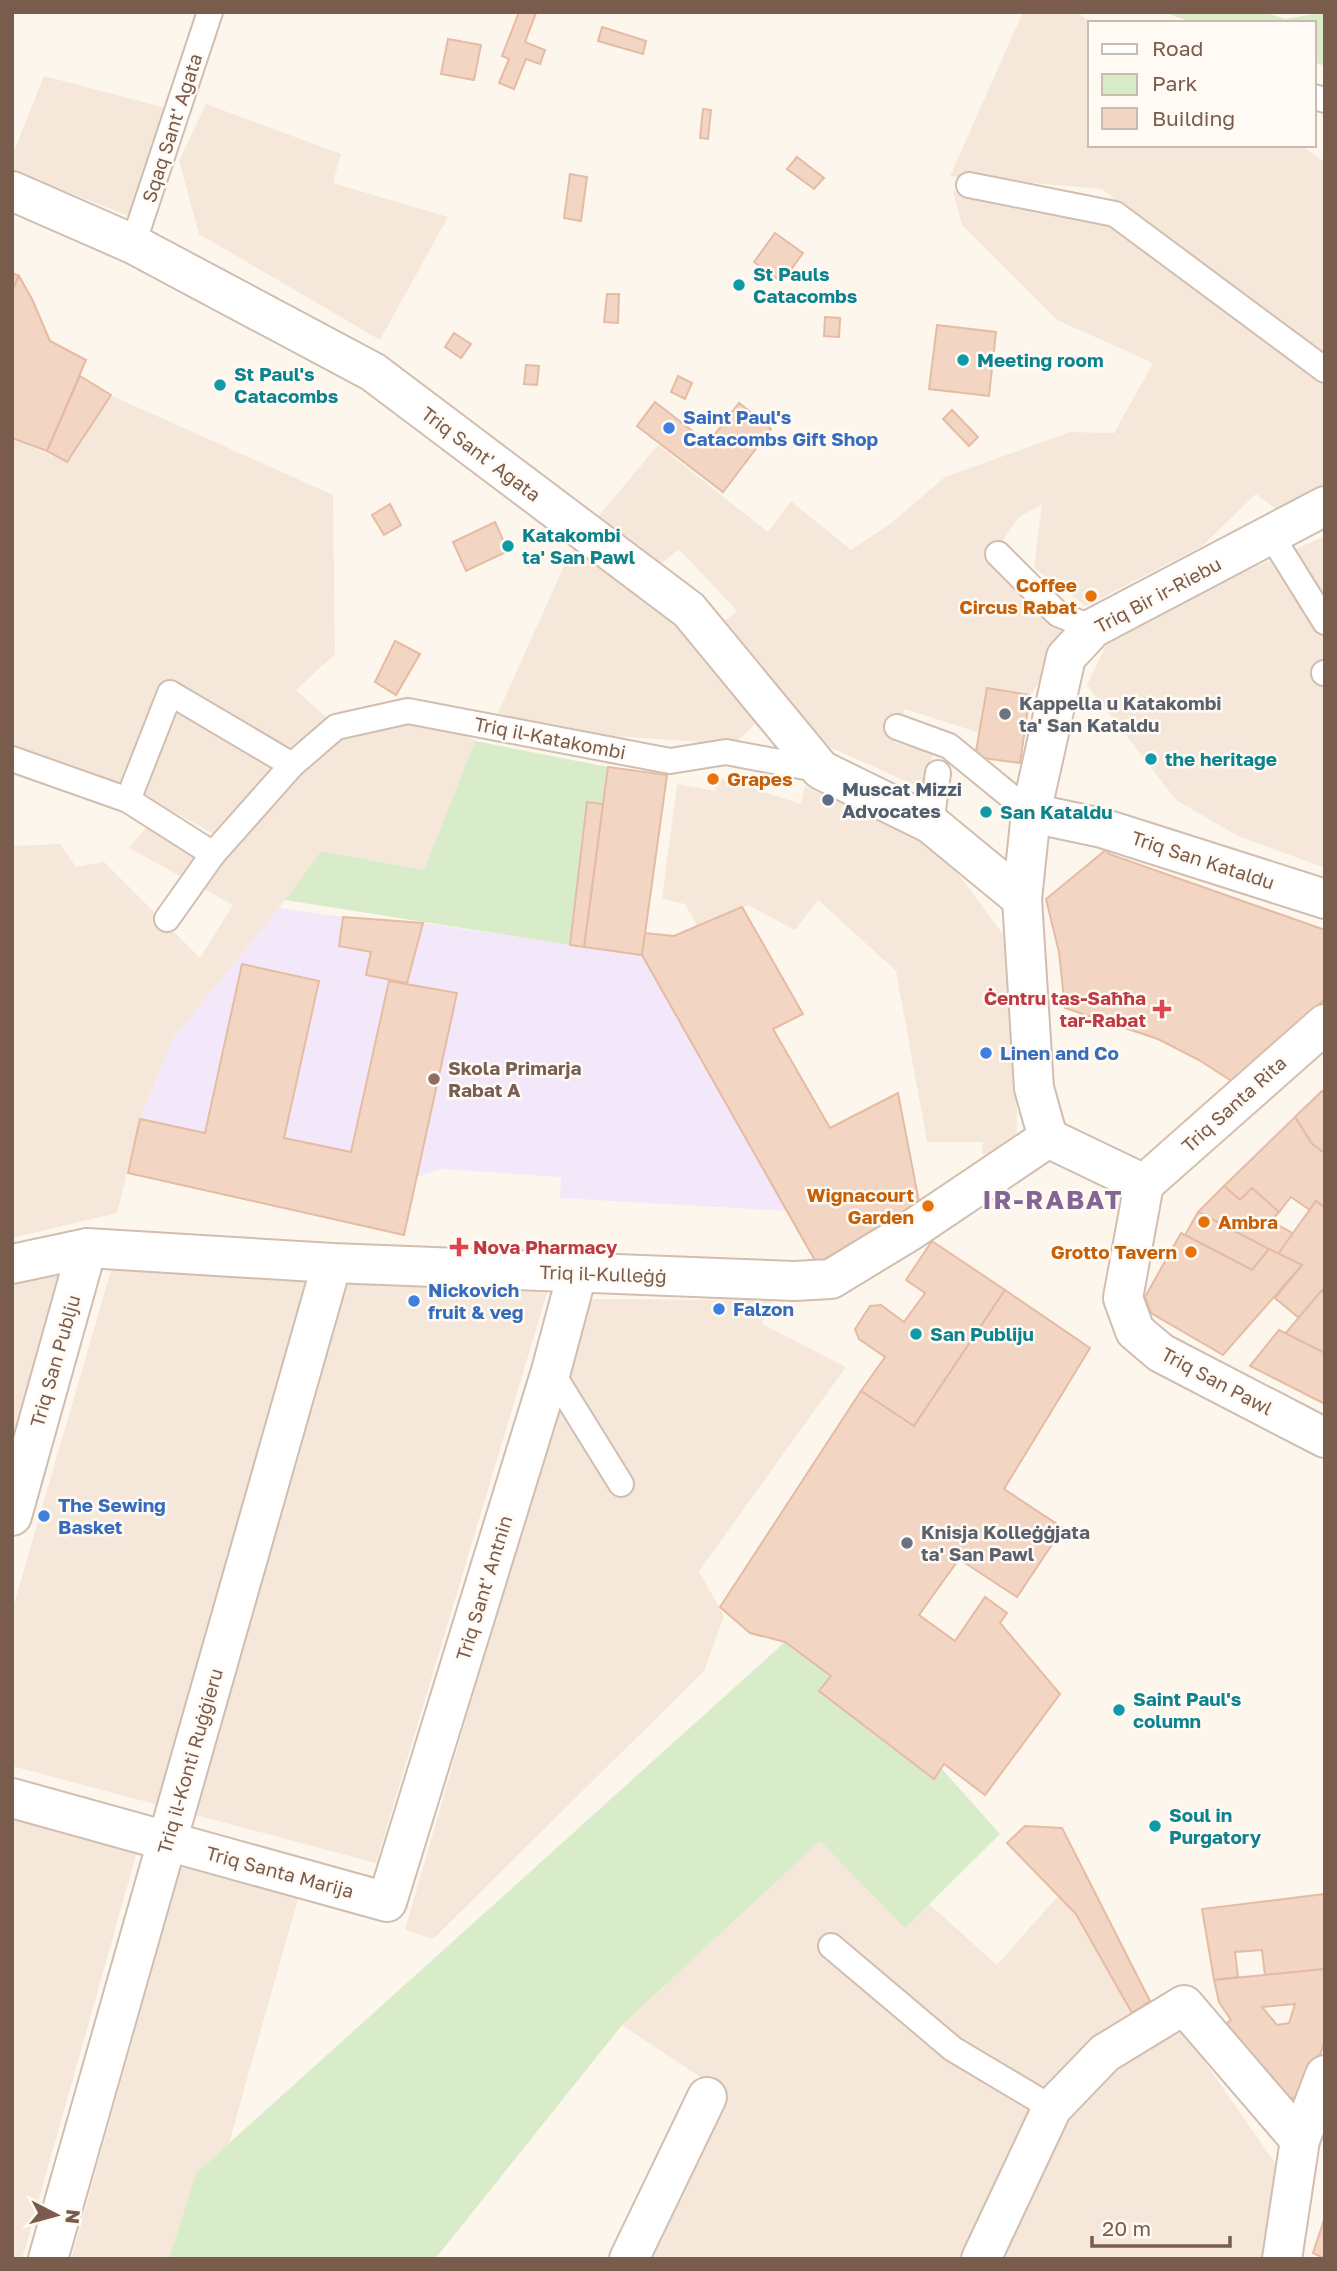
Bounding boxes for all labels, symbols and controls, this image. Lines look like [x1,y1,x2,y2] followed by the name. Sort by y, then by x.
[1088,21,1316,147] legend
[1152,35,1203,61] text: Road
[137,50,206,205] street label: Sqaq Sant' Agata
[1152,70,1198,96] text: Park
[1152,105,1235,131] text: Building
[753,262,858,307] place label: St Pauls Catacombs
[731,277,747,293] marker: St Pauls Catacombs
[977,348,1104,371] place label: Meeting room
[955,352,971,368] marker: Meeting room
[234,362,339,407] place label: St Paul's Catacombs
[212,377,228,393] marker: St Paul's Catacombs
[417,401,545,506] street label: Triq Sant' Agata
[683,405,879,450] place label: Saint Paul's Catacombs Gift Shop
[661,420,677,436] marker: Saint Paul's Catacombs Gift Shop
[522,523,635,568] place label: Katakombi ta' San Pawl
[500,538,516,554] marker: Katakombi ta' San Pawl
[1091,552,1225,638] street label: Triq Bir ir-Riebu
[959,573,1077,618] place label: Coffee Circus Rabat
[1083,588,1099,604] marker: Coffee Circus Rabat
[1019,691,1222,736] place label: Kappella u Katakombi ta' San Kataldu
[997,706,1013,722] marker: Kappella u Katakombi ta' San Kataldu
[472,712,628,763] street label: Triq il-Katakombi
[1165,747,1277,770] place label: the heritage
[1143,751,1159,767] marker: the heritage
[727,767,793,790] place label: Grapes
[705,771,721,787] marker: Grapes
[842,777,962,822] place label: Muscat Mizzi Advocates
[820,792,836,808] marker: Muscat Mizzi Advocates
[1000,800,1112,823] place label: San Kataldu
[978,804,994,820] marker: San Kataldu
[1129,826,1278,894] street label: Triq San Kataldu
[984,986,1146,1031] place label: Ċentru tas-Saħħa tar-Rabat
[1152,999,1172,1019] marker: Ċentru tas-Saħħa tar-Rabat
[1000,1041,1119,1064] place label: Linen and Co
[978,1045,994,1061] marker: Linen and Co
[1177,1051,1291,1157] street label: Triq Santa Rita
[448,1056,582,1101] place label: Skola Primarja Rabat A
[426,1071,442,1087] marker: Skola Primarja Rabat A
[807,1183,914,1228] place label: Wignacourt Garden
[983,1184,1123,1215] district label: IR-RABAT
[920,1198,936,1214] marker: Wignacourt Garden
[1218,1210,1278,1233] place label: Ambra
[1196,1214,1212,1230] marker: Ambra
[473,1235,618,1258] place label: Nova Pharmacy
[451,1239,467,1255] marker: Nova Pharmacy
[1051,1240,1177,1263] place label: Grotto Tavern
[1183,1244,1199,1260] marker: Grotto Tavern
[539,1260,667,1287] street label: Triq il-Kulleġġ
[428,1278,523,1323] place label: Nickovich fruit & veg
[25,1292,84,1430] street label: Triq San Publju
[406,1293,422,1309] marker: Nickovich fruit & veg
[733,1297,794,1320] place label: Falzon
[711,1301,727,1317] marker: Falzon
[930,1322,1034,1345] place label: San Publiju
[908,1326,924,1342] marker: San Publiju
[1158,1342,1277,1419] street label: Triq San Pawl
[58,1493,166,1538] place label: The Sewing Basket
[36,1508,52,1524] marker: The Sewing Basket
[451,1513,517,1663] street label: Triq Sant' Antnin
[921,1520,1090,1565] place label: Knisja Kolleġġjata ta' San Pawl
[899,1535,915,1551] marker: Knisja Kolleġġjata ta' San Pawl
[152,1665,227,1856] street label: Triq il-Konti Ruġġieru
[1133,1687,1242,1732] place label: Saint Paul's column
[1111,1702,1127,1718] marker: Saint Paul's column
[1169,1803,1262,1848] place label: Soul in Purgatory
[1147,1818,1163,1834] marker: Soul in Purgatory
[204,1841,356,1902] street label: Triq Santa Marija
[21,2180,91,2250] north arrow
[1092,2204,1230,2248] scale bar
[61,2208,86,2225] text: N
[1102,2215,1151,2241] text: 20 m

